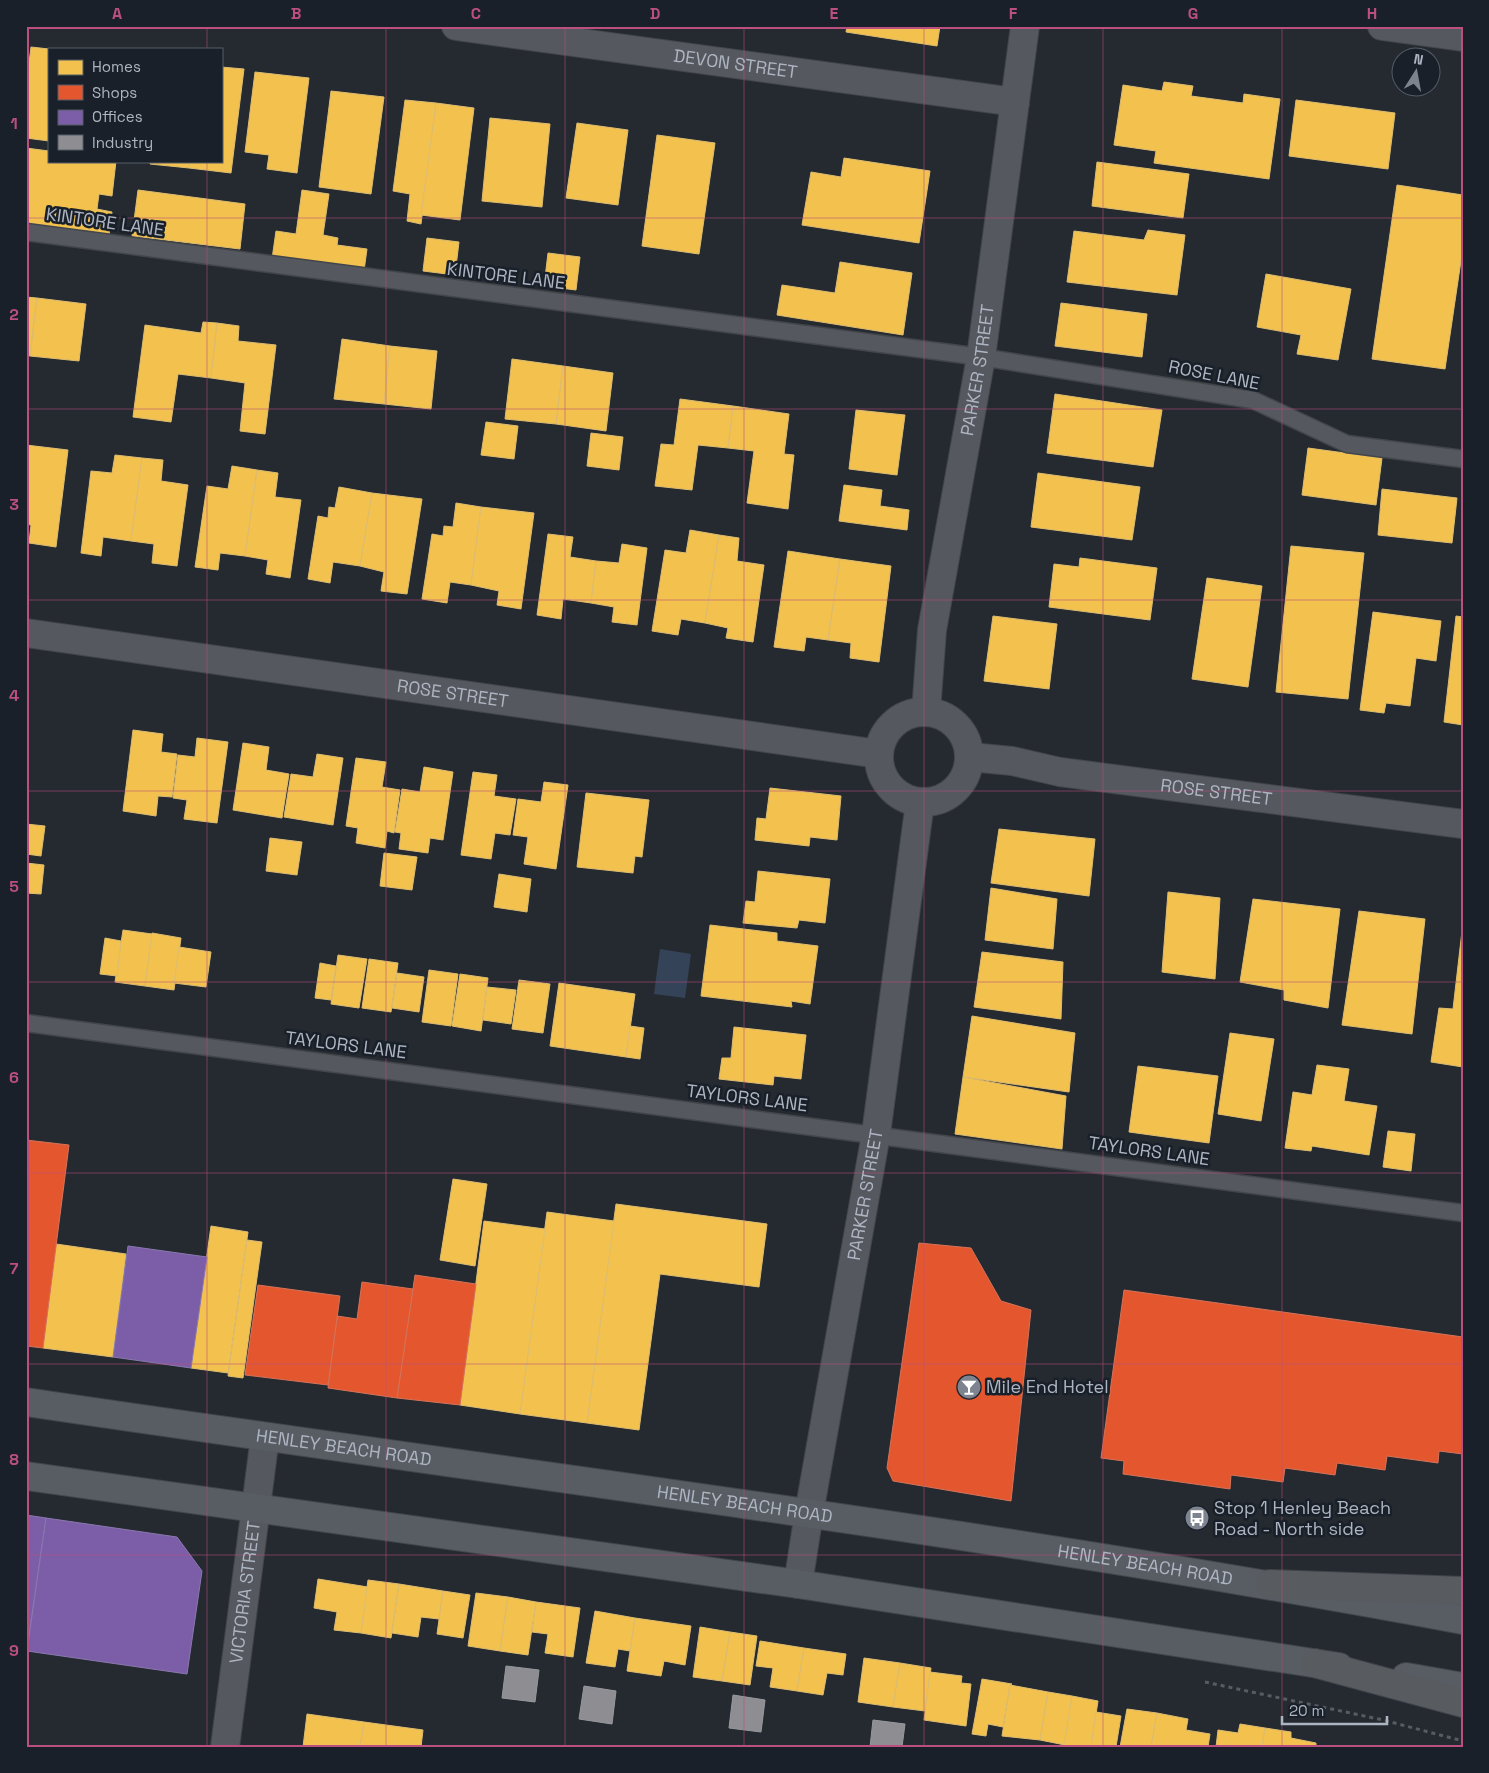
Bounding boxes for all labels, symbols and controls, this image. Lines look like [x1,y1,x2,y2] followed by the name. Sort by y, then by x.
[112,3,122,24] text: A
[291,3,301,24] text: B
[471,3,481,24] text: C
[650,3,660,24] text: D
[830,3,839,24] text: E
[1009,3,1018,24] text: F
[1188,3,1198,24] text: G
[1367,3,1377,24] text: H
[672,44,799,83] street label: DEVON STREET
[48,48,222,162] legend
[1392,48,1442,98] north arrow
[1412,50,1425,69] text: N
[92,57,141,76] text: Homes
[92,83,137,102] text: Shops
[92,107,143,126] text: Offices
[10,113,18,134] text: 1
[92,133,153,152] text: Industry
[45,202,165,241] street label: KINTORE LANE
[446,257,566,294] street label: KINTORE LANE
[955,303,999,438] street label: PARKER STREET
[9,304,19,325] text: 2
[1167,354,1262,395] street label: ROSE LANE
[9,494,19,515] text: 3
[395,674,511,712] street label: ROSE STREET
[9,685,19,706] text: 4
[1159,773,1274,810] street label: ROSE STREET
[9,876,19,897] text: 5
[284,1026,408,1063] street label: TAYLORS LANE
[9,1067,19,1088] text: 6
[685,1079,809,1116] street label: TAYLORS LANE
[842,1127,888,1262] street label: PARKER STREET
[1087,1131,1211,1170] street label: TAYLORS LANE
[10,1258,19,1279] text: 7
[956,1374,982,1400] bar icon: Mile End Hotel
[986,1375,1109,1398] place label: Mile End Hotel
[255,1423,433,1471] street label: HENLEY BEACH ROAD
[9,1449,19,1470] text: 8
[656,1480,834,1528] street label: HENLEY BEACH ROAD
[1214,1496,1391,1540] place label: Stop 1 Henley Beach Road - North side
[1184,1505,1210,1531] bus stop icon: Stop 1 Henley Beach Road - North side
[224,1519,265,1665] street label: VICTORIA STREET
[1056,1539,1235,1590] street label: HENLEY BEACH ROAD
[9,1640,19,1661] text: 9
[1282,1693,1386,1725] scale bar
[1289,1701,1324,1720] text: 20 m

